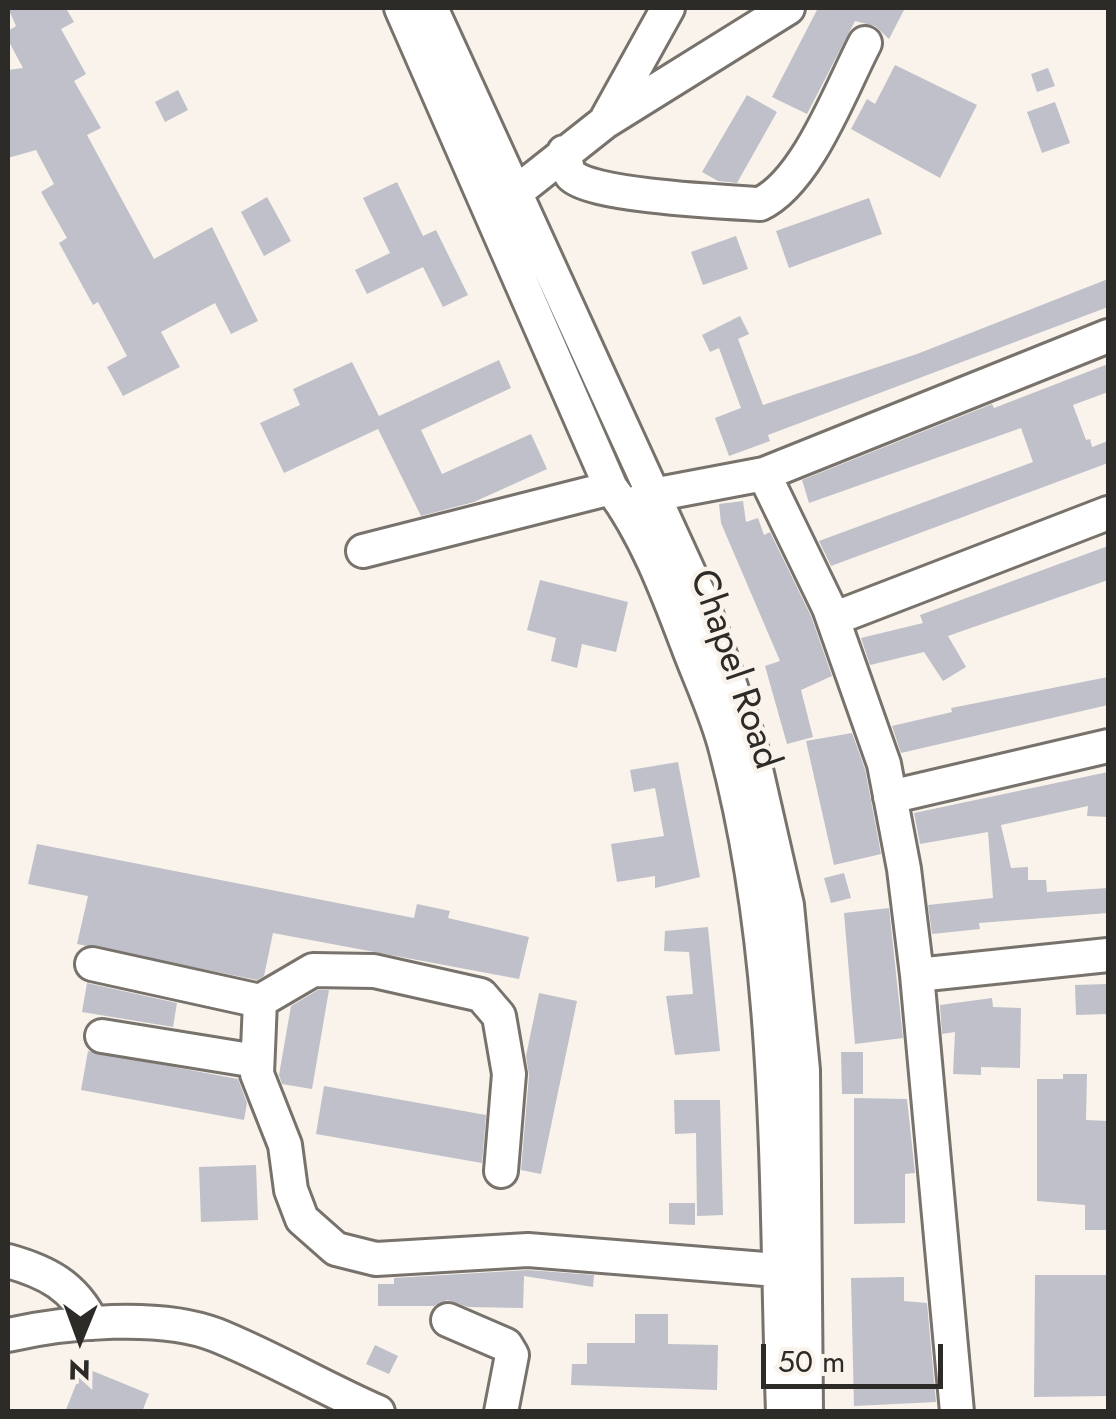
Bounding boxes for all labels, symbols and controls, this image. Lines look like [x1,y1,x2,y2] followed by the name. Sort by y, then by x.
[678,564,788,776] street label: Chapel Road
[30,1289,130,1389] north arrow
[766,1324,948,1386] scale bar
[778,1340,845,1383] text: 50 m
[68,1349,91,1390] text: N

